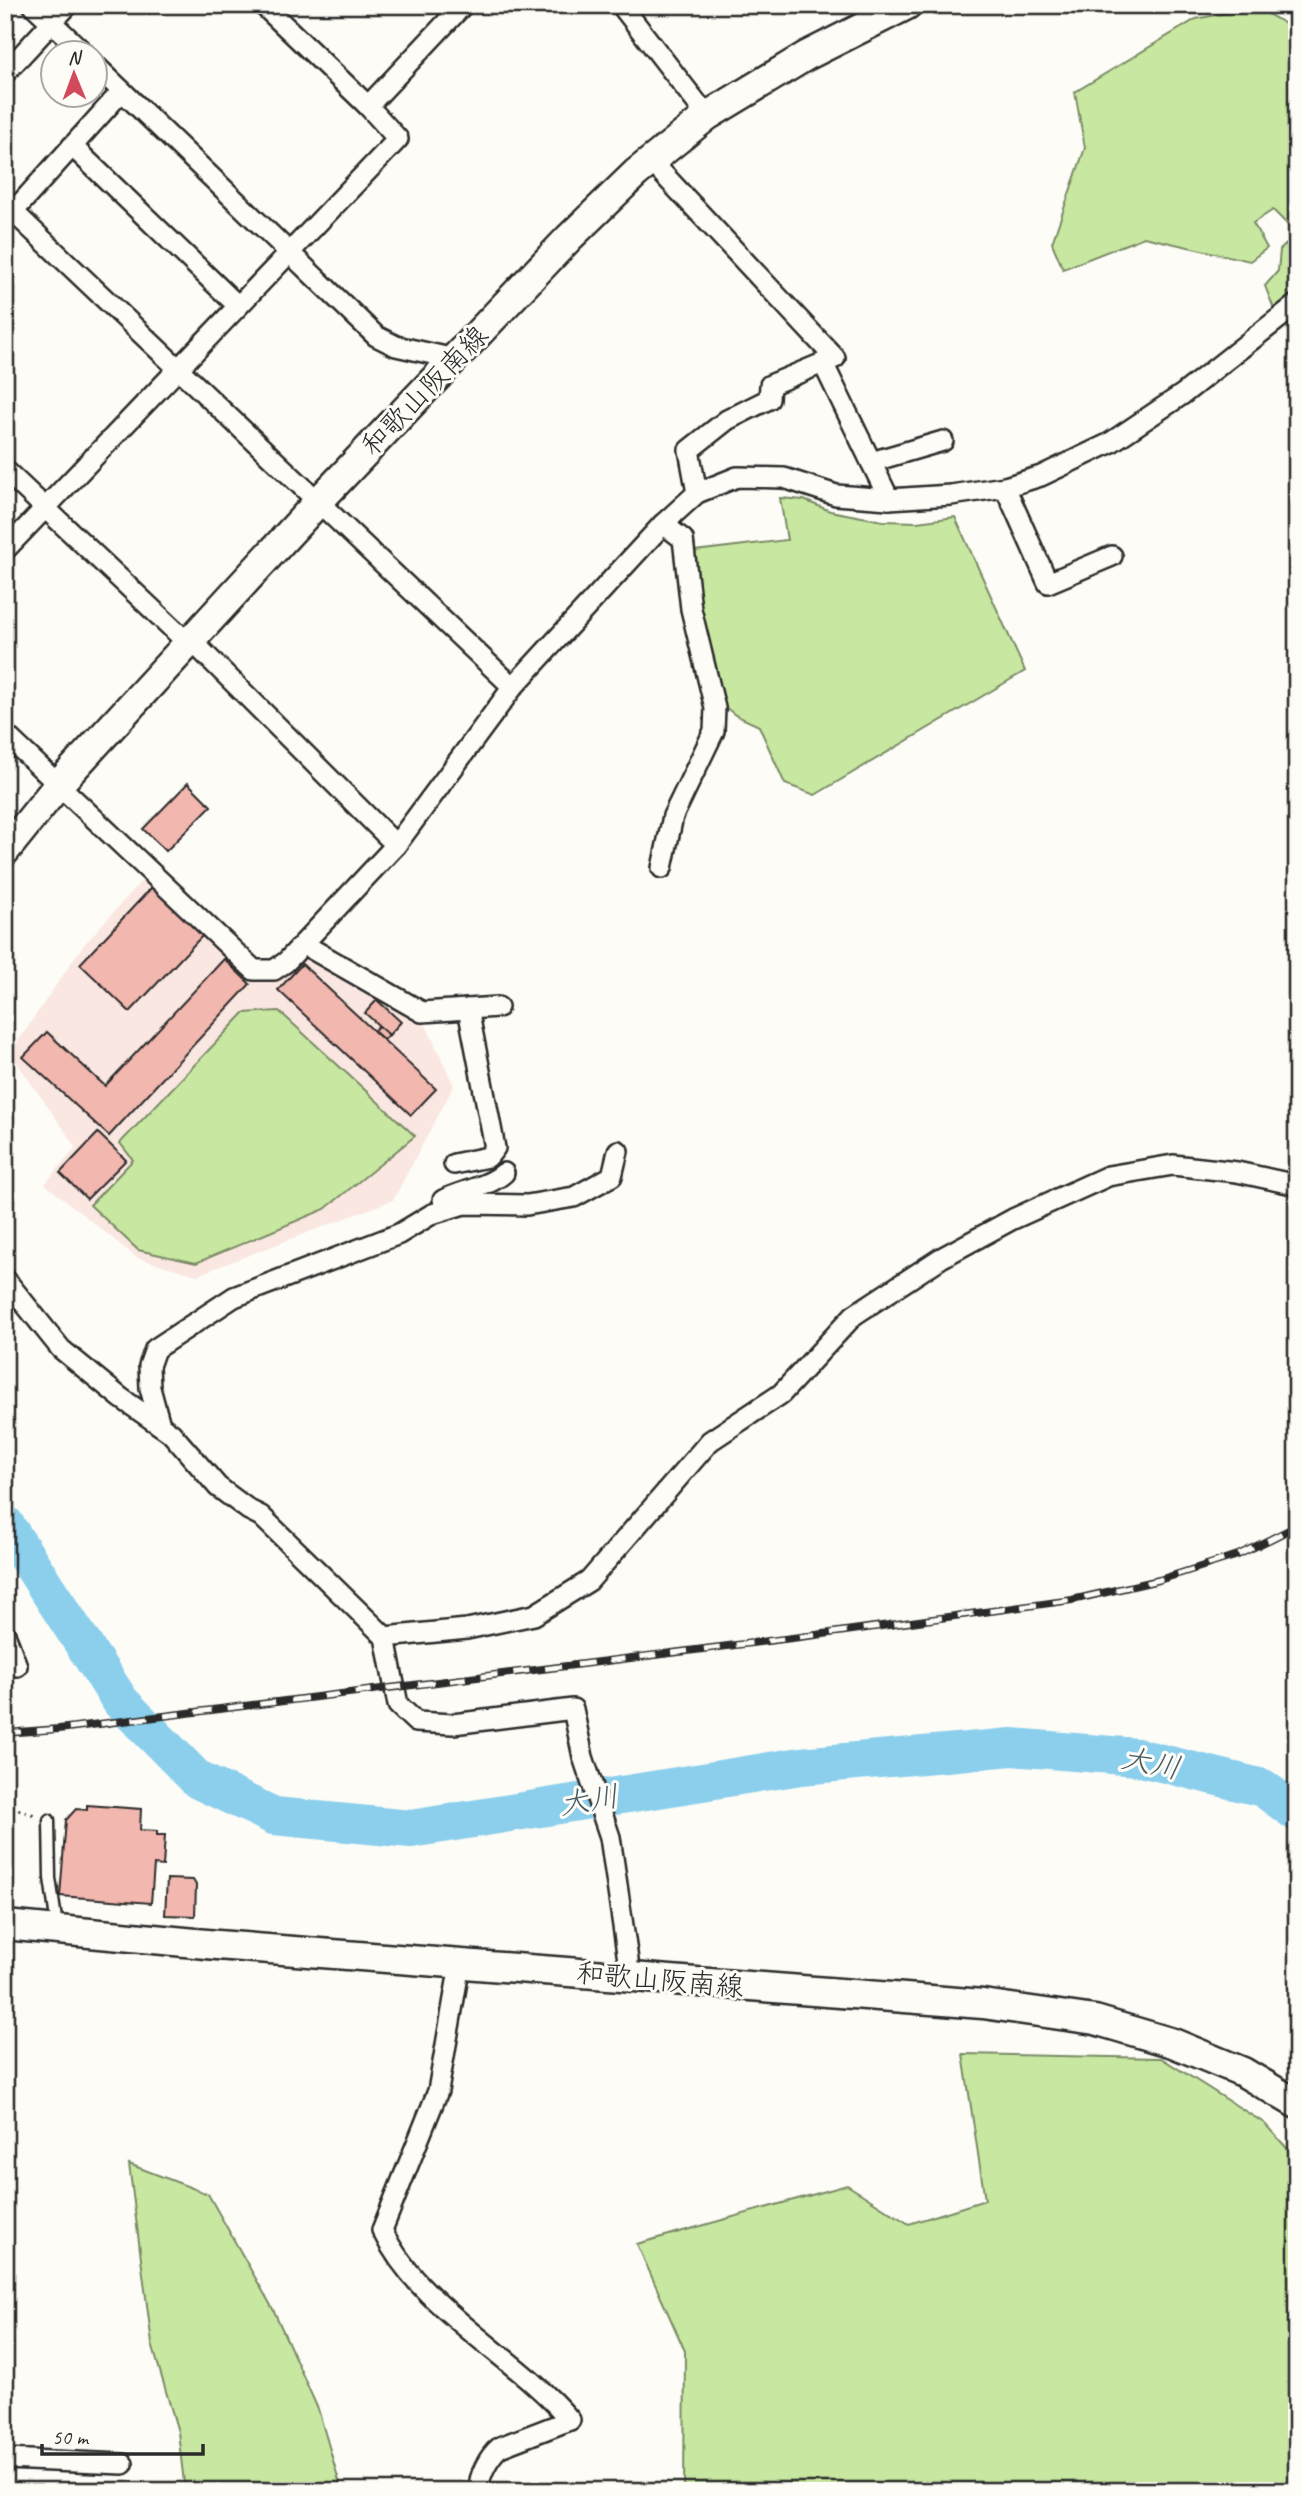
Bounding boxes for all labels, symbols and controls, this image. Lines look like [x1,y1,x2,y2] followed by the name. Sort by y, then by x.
[38,38,108,108] north arrow
[68,46,83,70] text: N
[353,318,495,463] street label: 和歌山阪南線
[1118,1739,1184,1787] water label: 大川
[556,1777,622,1823] water label: 大川
[575,1955,745,2004] street label: 和歌山阪南線
[42,2412,203,2456] scale bar
[52,2424,90,2450] text: 50 m

